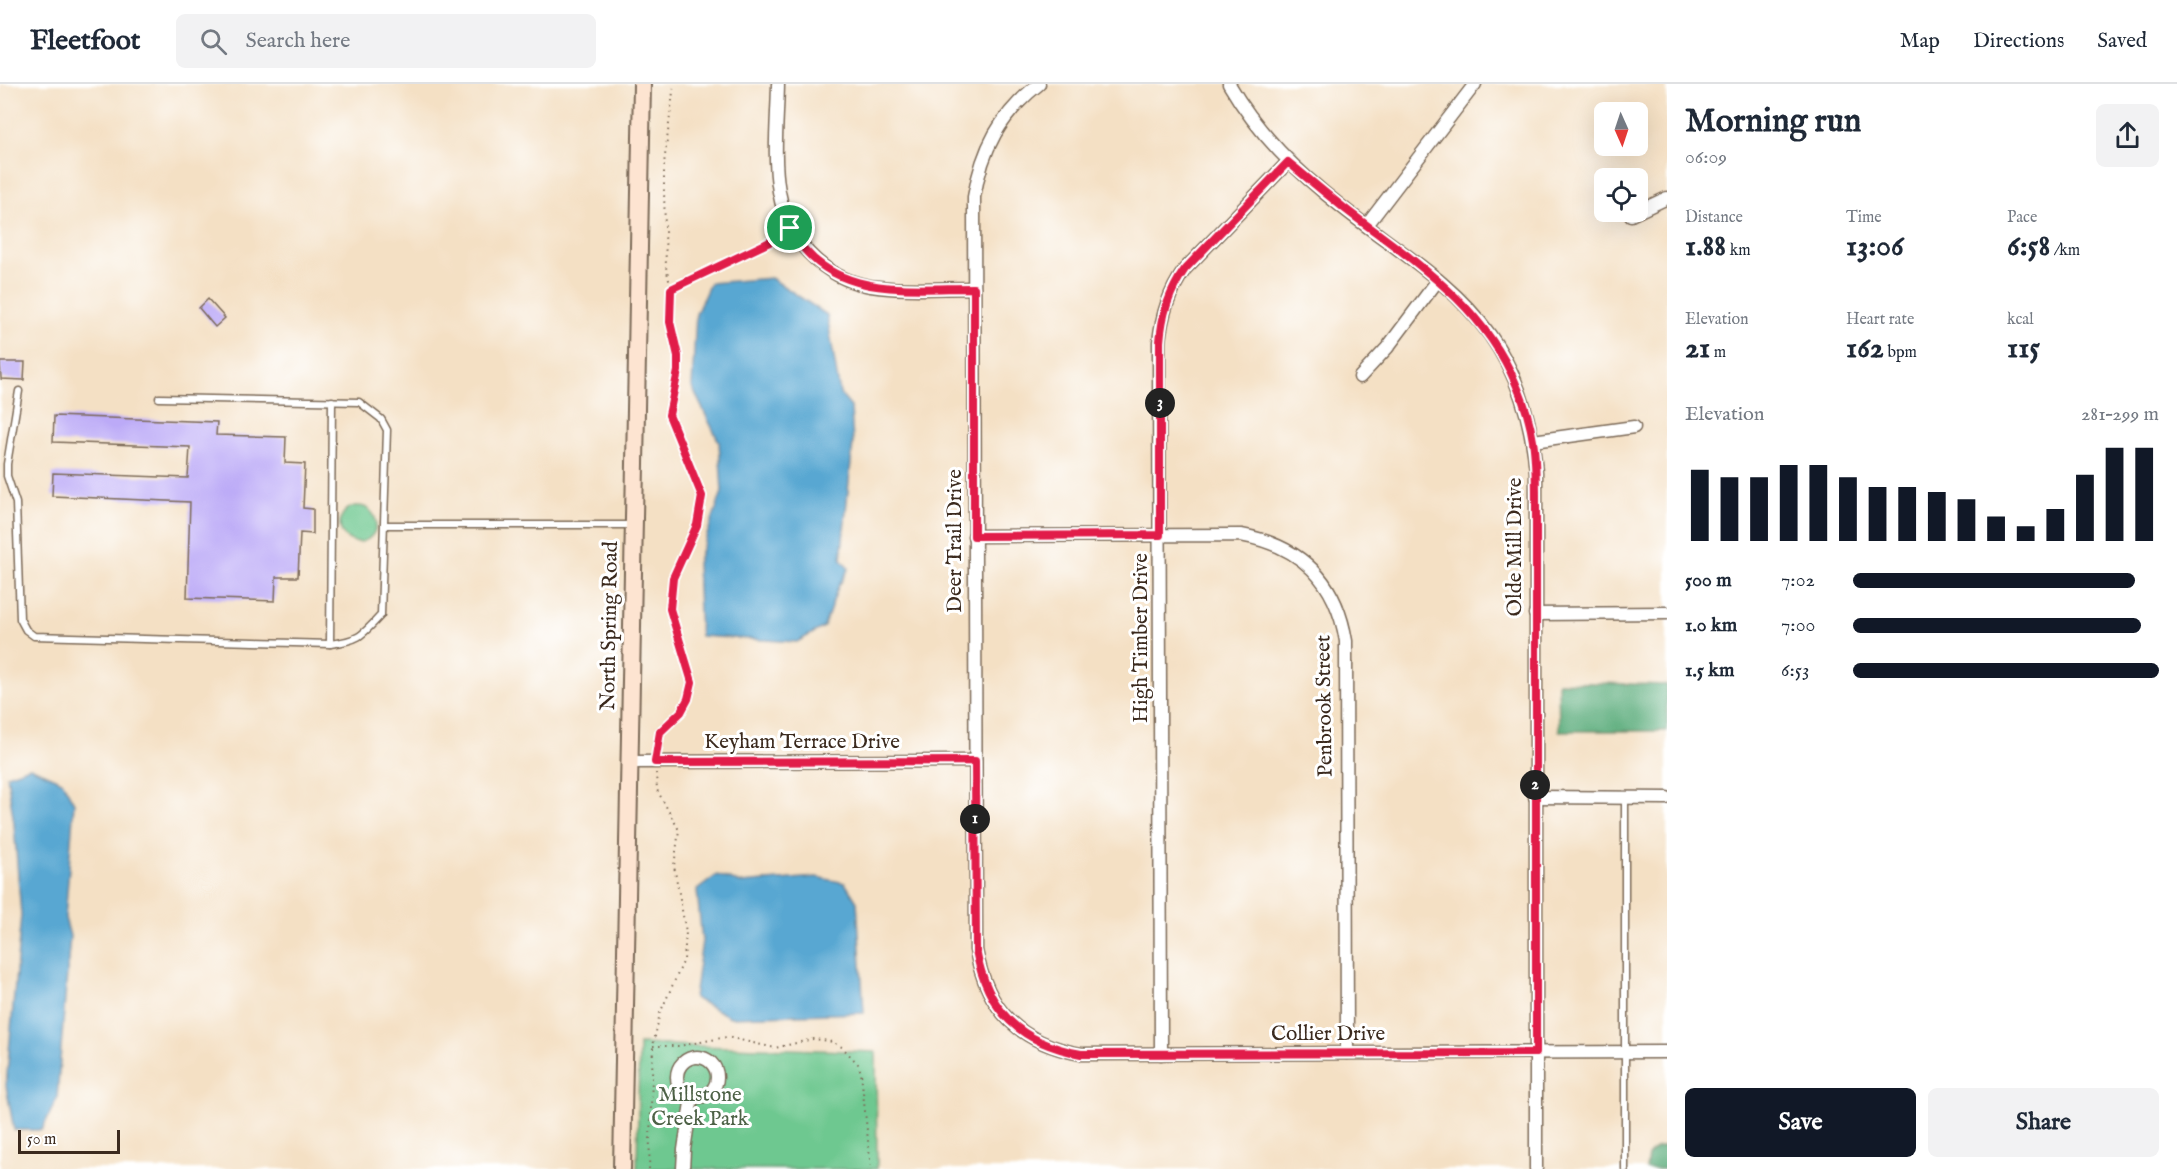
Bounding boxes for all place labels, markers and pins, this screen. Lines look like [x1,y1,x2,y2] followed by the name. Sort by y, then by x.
[764,202,815,253] pin
[1145,388,1175,418] pin: 3
[1520,770,1550,800] pin: 2
[960,804,990,834] pin: 1

